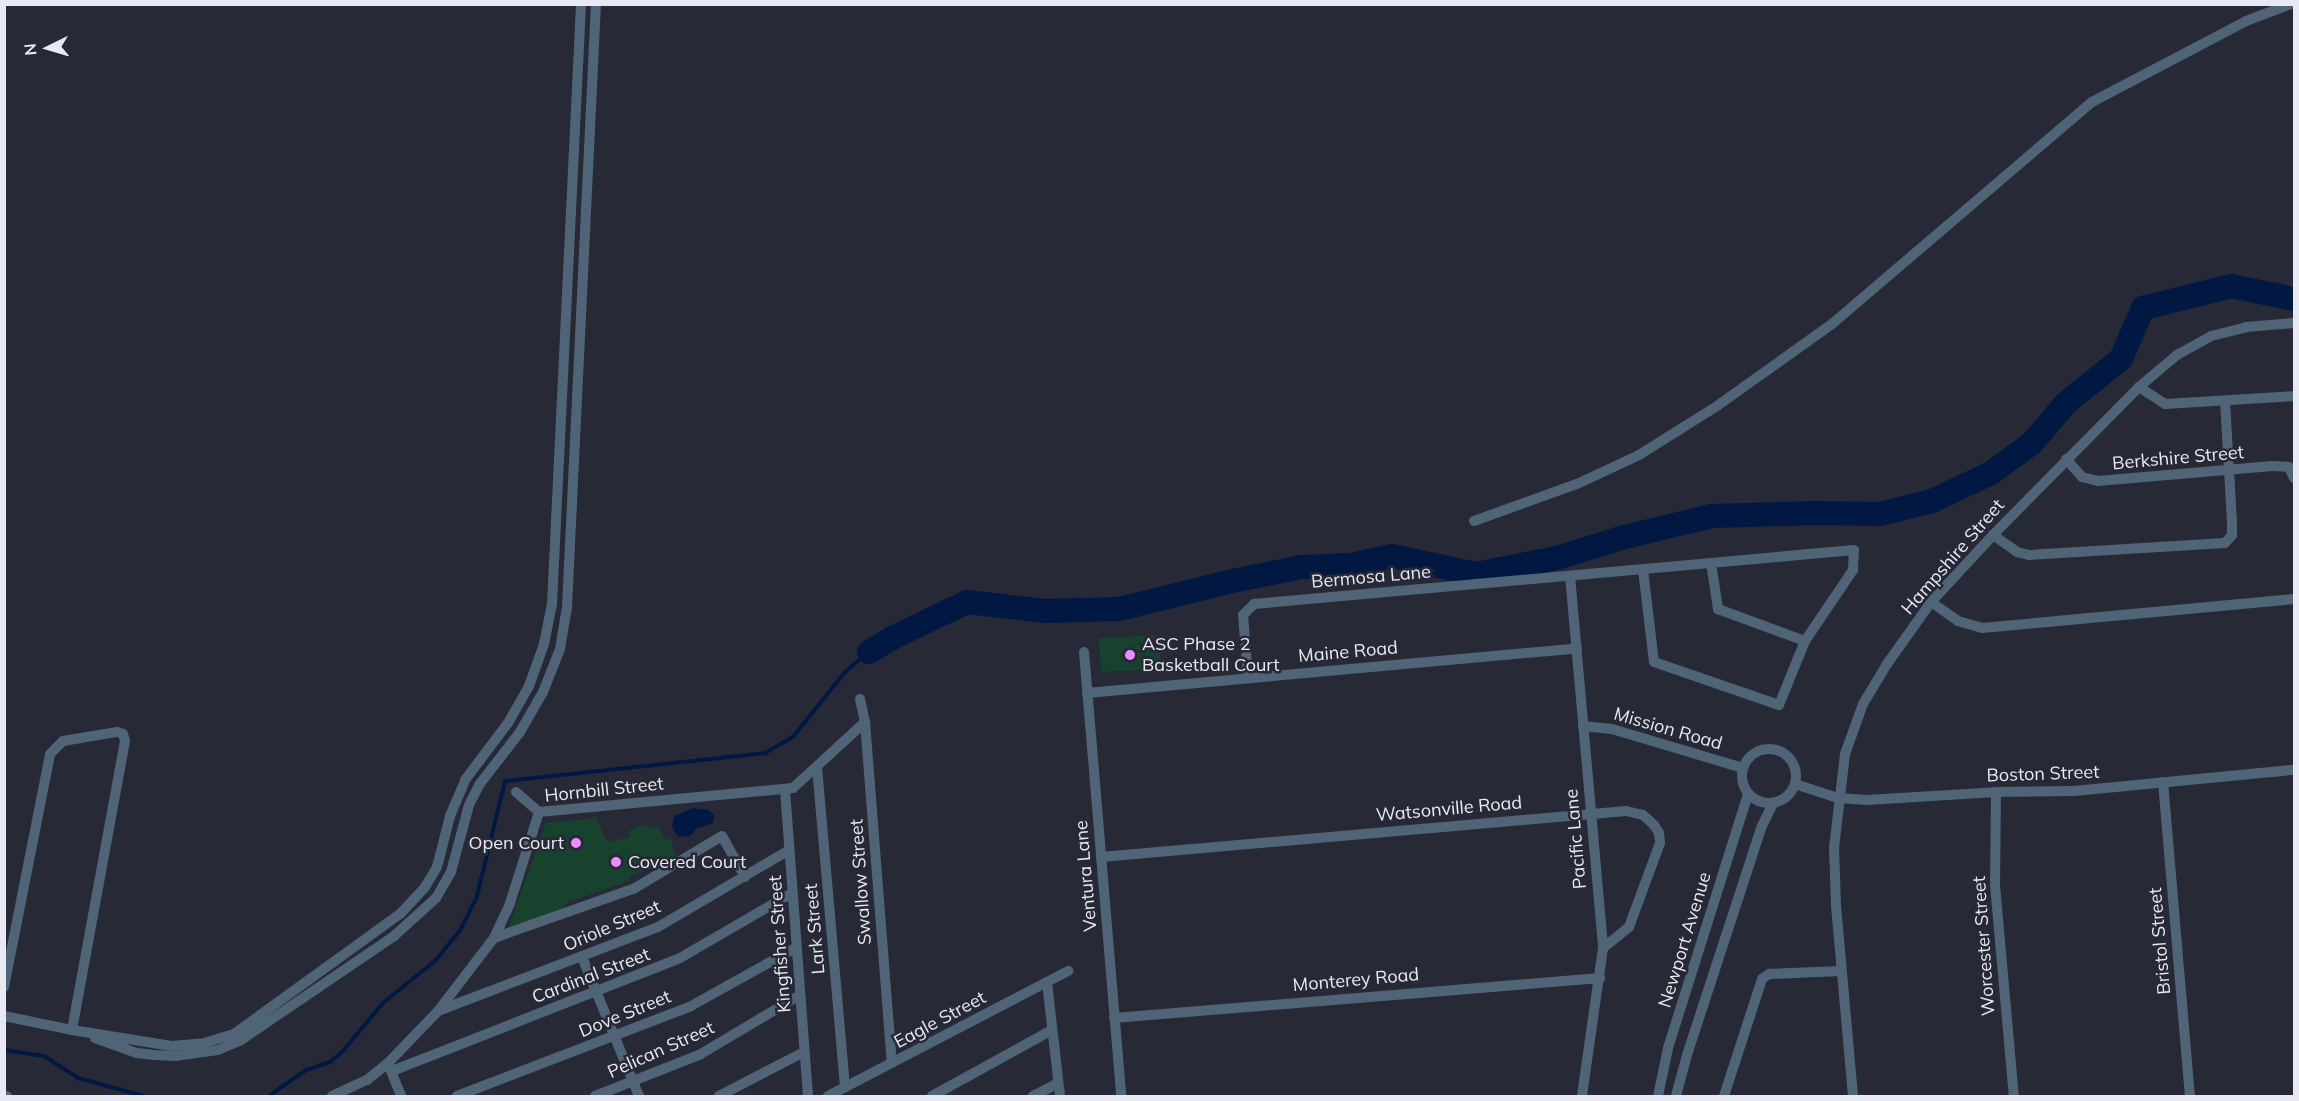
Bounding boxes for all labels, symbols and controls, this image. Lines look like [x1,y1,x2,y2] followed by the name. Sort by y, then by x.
[18,18,78,78] north arrow
[20,43,41,56] text: N
[2111,441,2245,475] street label: Berkshire Street
[1897,495,2009,619] street label: Hampshire Street
[1310,561,1432,593] street label: Bermosa Lane
[1142,634,1280,676] place label: ASC Phase 2 Basketball Court
[1297,637,1399,667] street label: Maine Road
[1123,648,1137,662] marker: ASC Phase 2 Basketball Court
[1611,703,1725,755] street label: Mission Road
[1986,761,2100,787] street label: Boston Street
[544,773,664,807] street label: Hornbill Street
[1561,788,1591,890] street label: Pacific Lane
[1375,792,1523,826] street label: Watsonville Road
[846,818,876,946] street label: Swallow Street
[1070,820,1102,932] street label: Ventura Lane
[469,832,564,854] place label: Open Court
[569,836,583,850] marker: Open Court
[628,851,746,873] place label: Covered Court
[609,855,623,869] marker: Covered Court
[1654,870,1716,1010] street label: Newport Avenue
[764,875,796,1013] street label: Kingfisher Street
[1968,875,2000,1017] street label: Worcester Street
[800,883,830,975] street label: Lark Street
[2145,887,2175,995] street label: Bristol Street
[560,896,664,956] street label: Oriole Street
[529,944,653,1008] street label: Cardinal Street
[1292,964,1420,996] street label: Monterey Road
[576,986,674,1042] street label: Dove Street
[890,987,990,1053] street label: Eagle Street
[604,1017,718,1083] street label: Pelican Street

